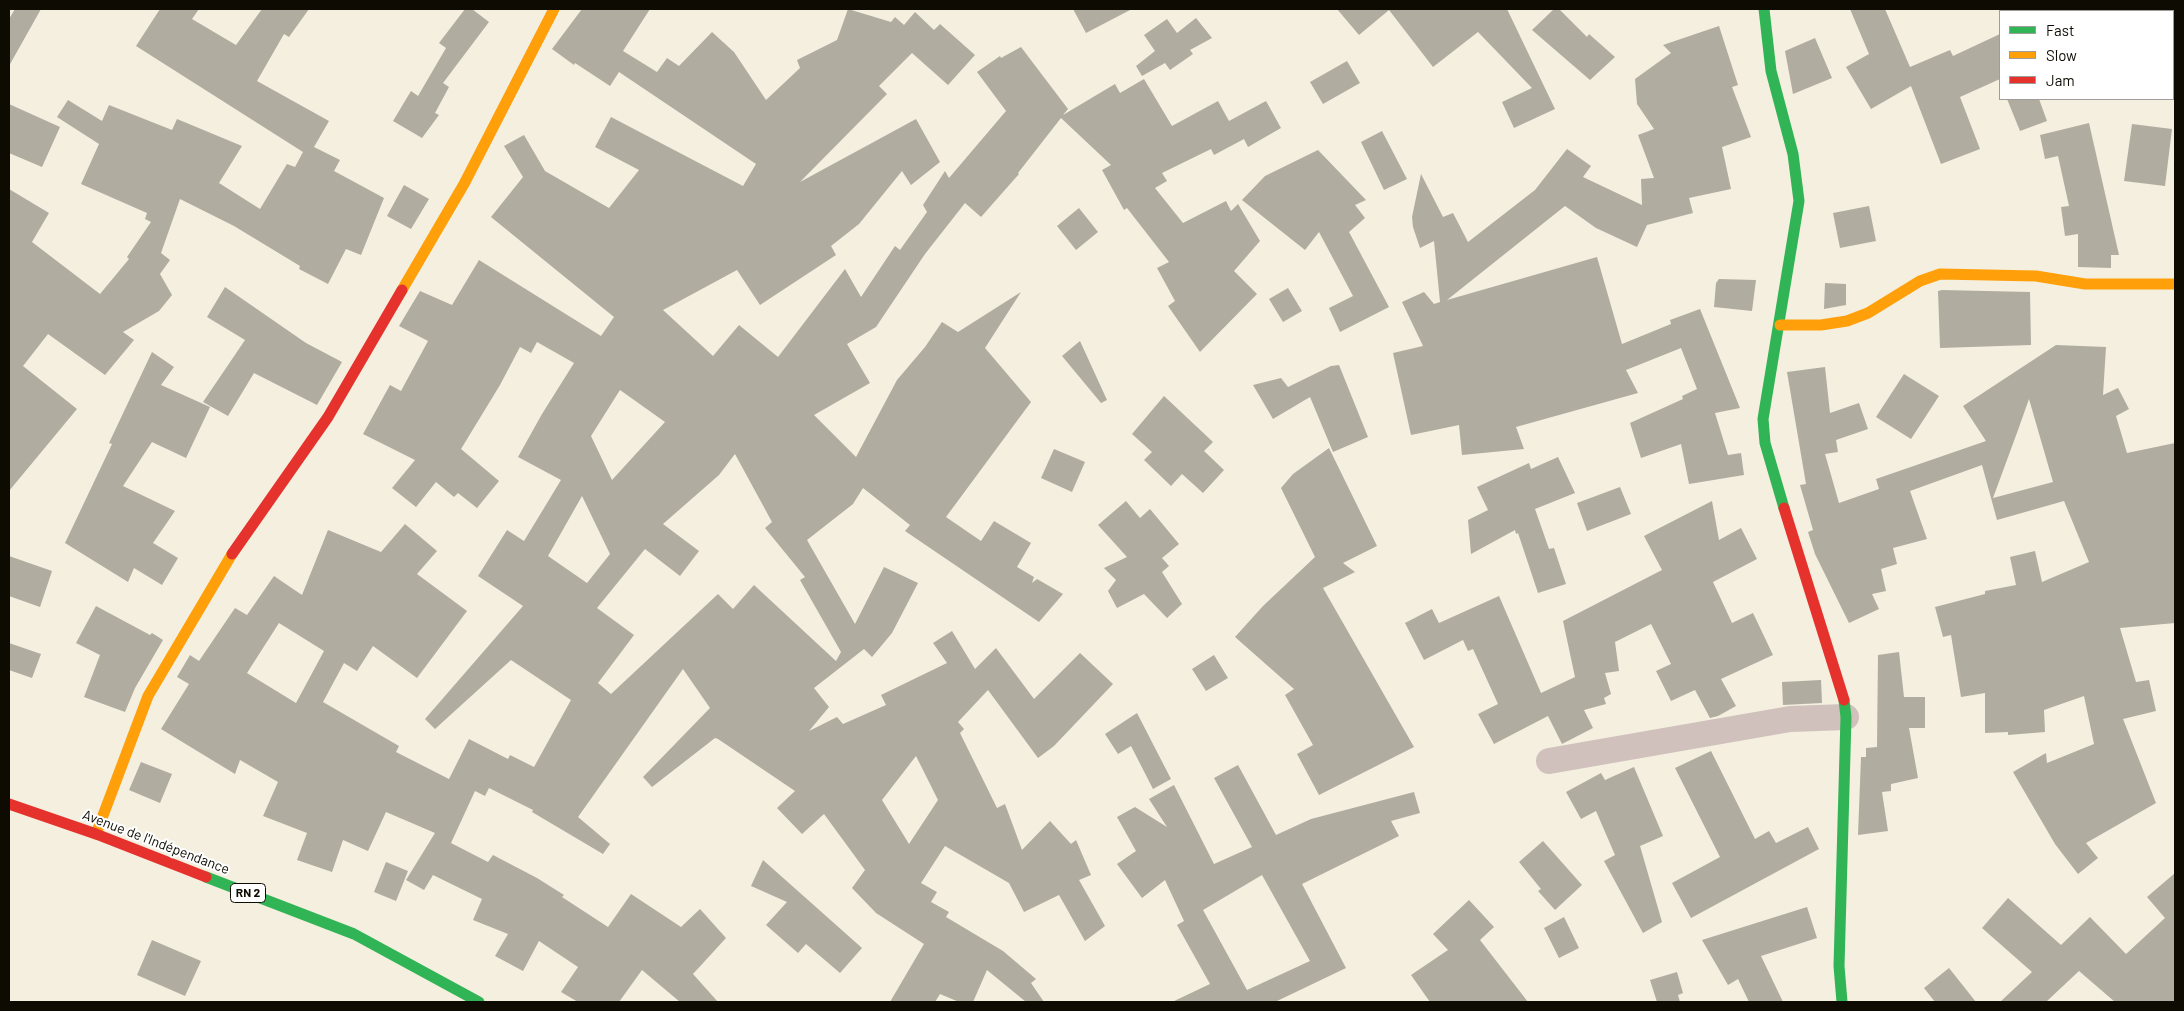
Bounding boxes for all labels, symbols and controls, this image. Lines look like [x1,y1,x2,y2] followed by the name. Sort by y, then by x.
[1999,10,2174,100] legend
[2046,21,2074,39] text: Fast
[2046,46,2077,64] text: Slow
[2046,71,2075,89] text: Jam
[80,806,232,878] street label: Avenue de l'Indépendance
[230,884,266,902] road number: RN 2

